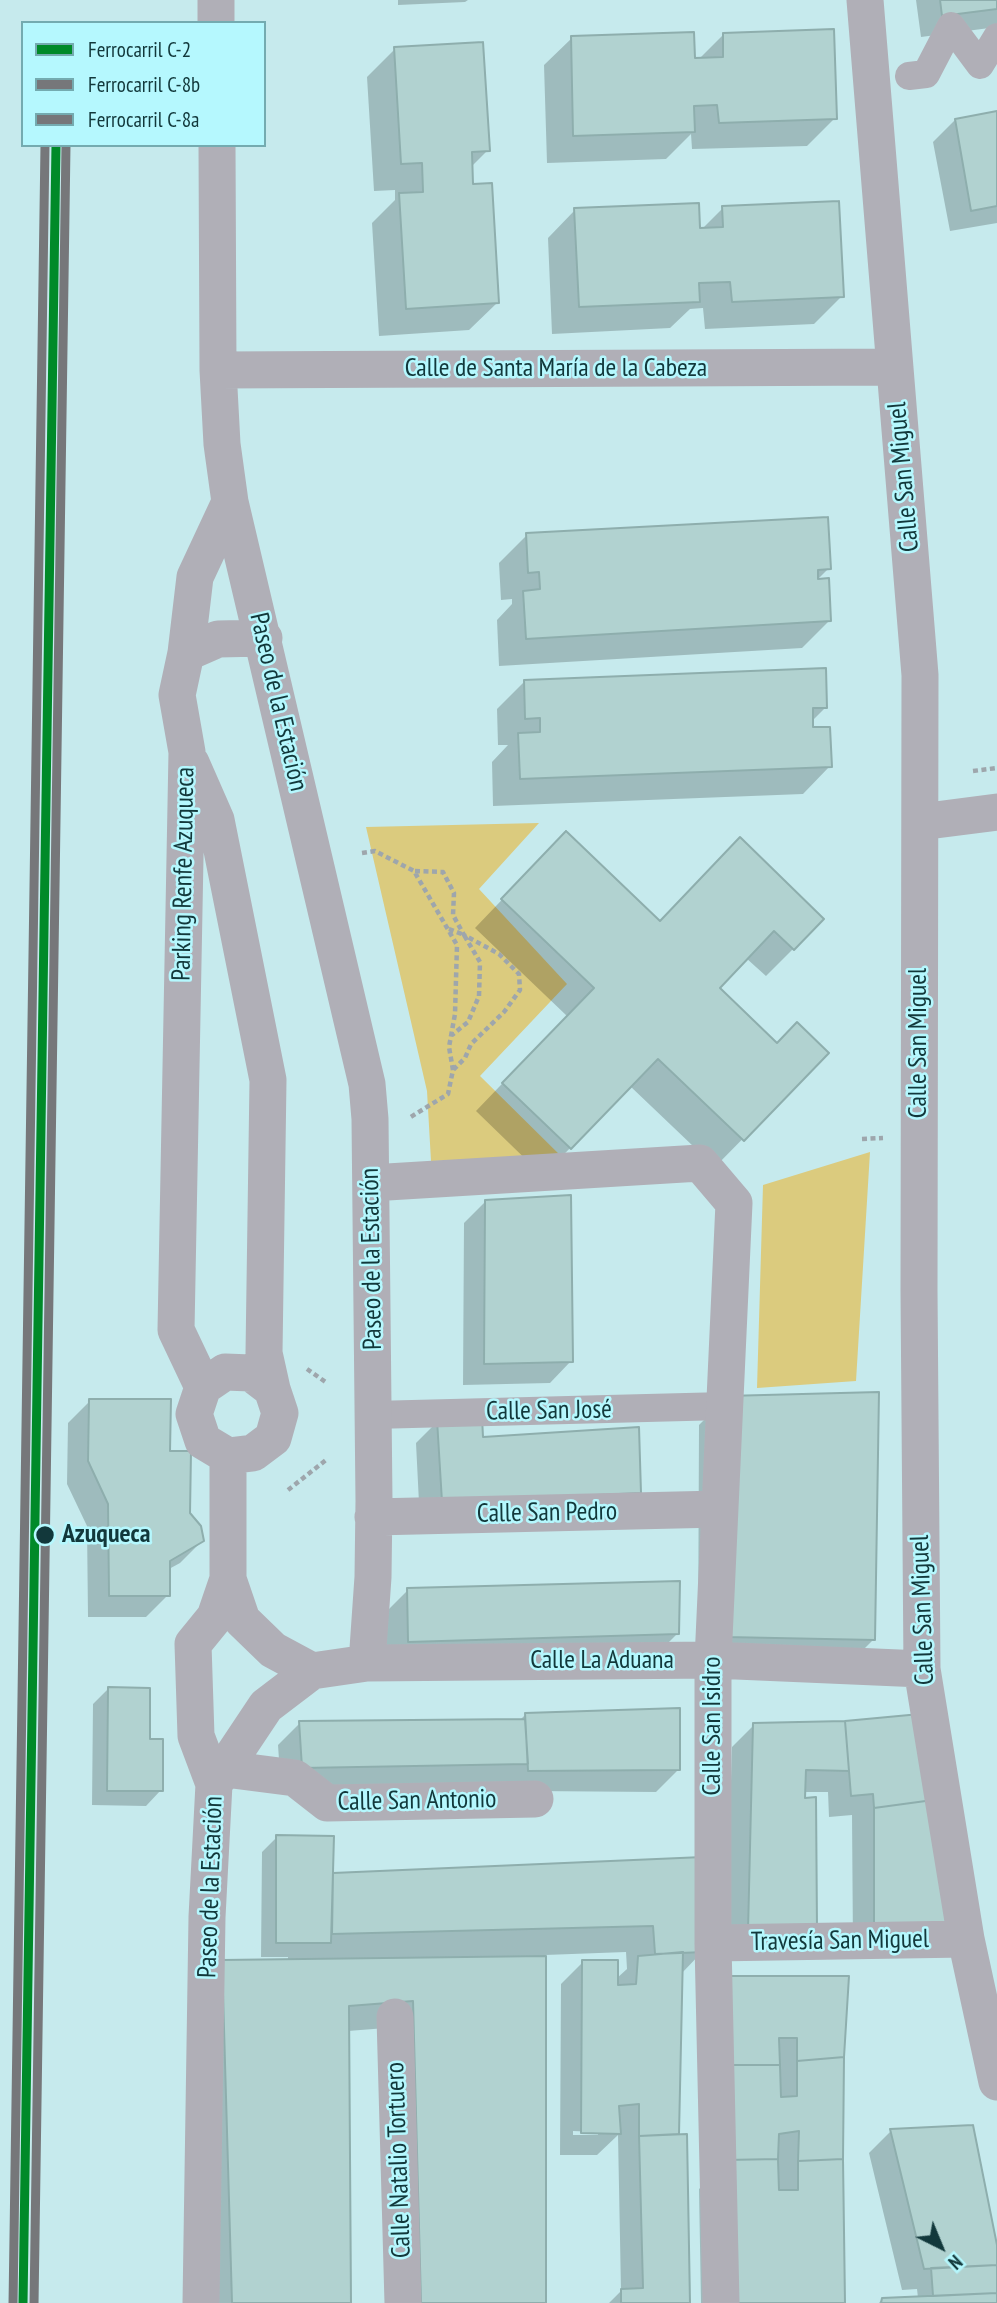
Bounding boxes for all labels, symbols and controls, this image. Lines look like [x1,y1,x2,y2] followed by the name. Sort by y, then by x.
[21,21,266,147] legend
[88,36,191,63] text: Ferrocarril C-2
[88,71,200,98] text: Ferrocarril C-8b
[88,106,200,133] text: Ferrocarril C-8a
[405,353,707,385] street label: Calle de Santa María de la Cabeza
[882,401,926,553] street label: Calle San Miguel
[242,610,314,794] street label: Paseo de la Estación
[167,767,201,981] street label: Parking Renfe Azuqueca
[903,968,935,1118] street label: Calle San Miguel
[355,1168,389,1350] street label: Paseo de la Estación
[486,1394,612,1428] street label: Calle San José
[477,1496,617,1530] street label: Calle San Pedro
[62,1519,150,1551] place label: Azuqueca
[34,1524,56,1546] marker: Azuqueca
[905,1534,941,1686] street label: Calle San Miguel
[530,1645,674,1677] street label: Calle La Aduana
[697,1657,729,1795] street label: Calle San Isidro
[337,1784,497,1818] street label: Calle San Antonio
[192,1796,230,1978] street label: Paseo de la Estación
[751,1924,929,1958] street label: Travesía San Miguel
[380,2061,418,2259] street label: Calle Natalio Tortuero
[906,2212,976,2282] north arrow
[943,2250,967,2275] text: N

